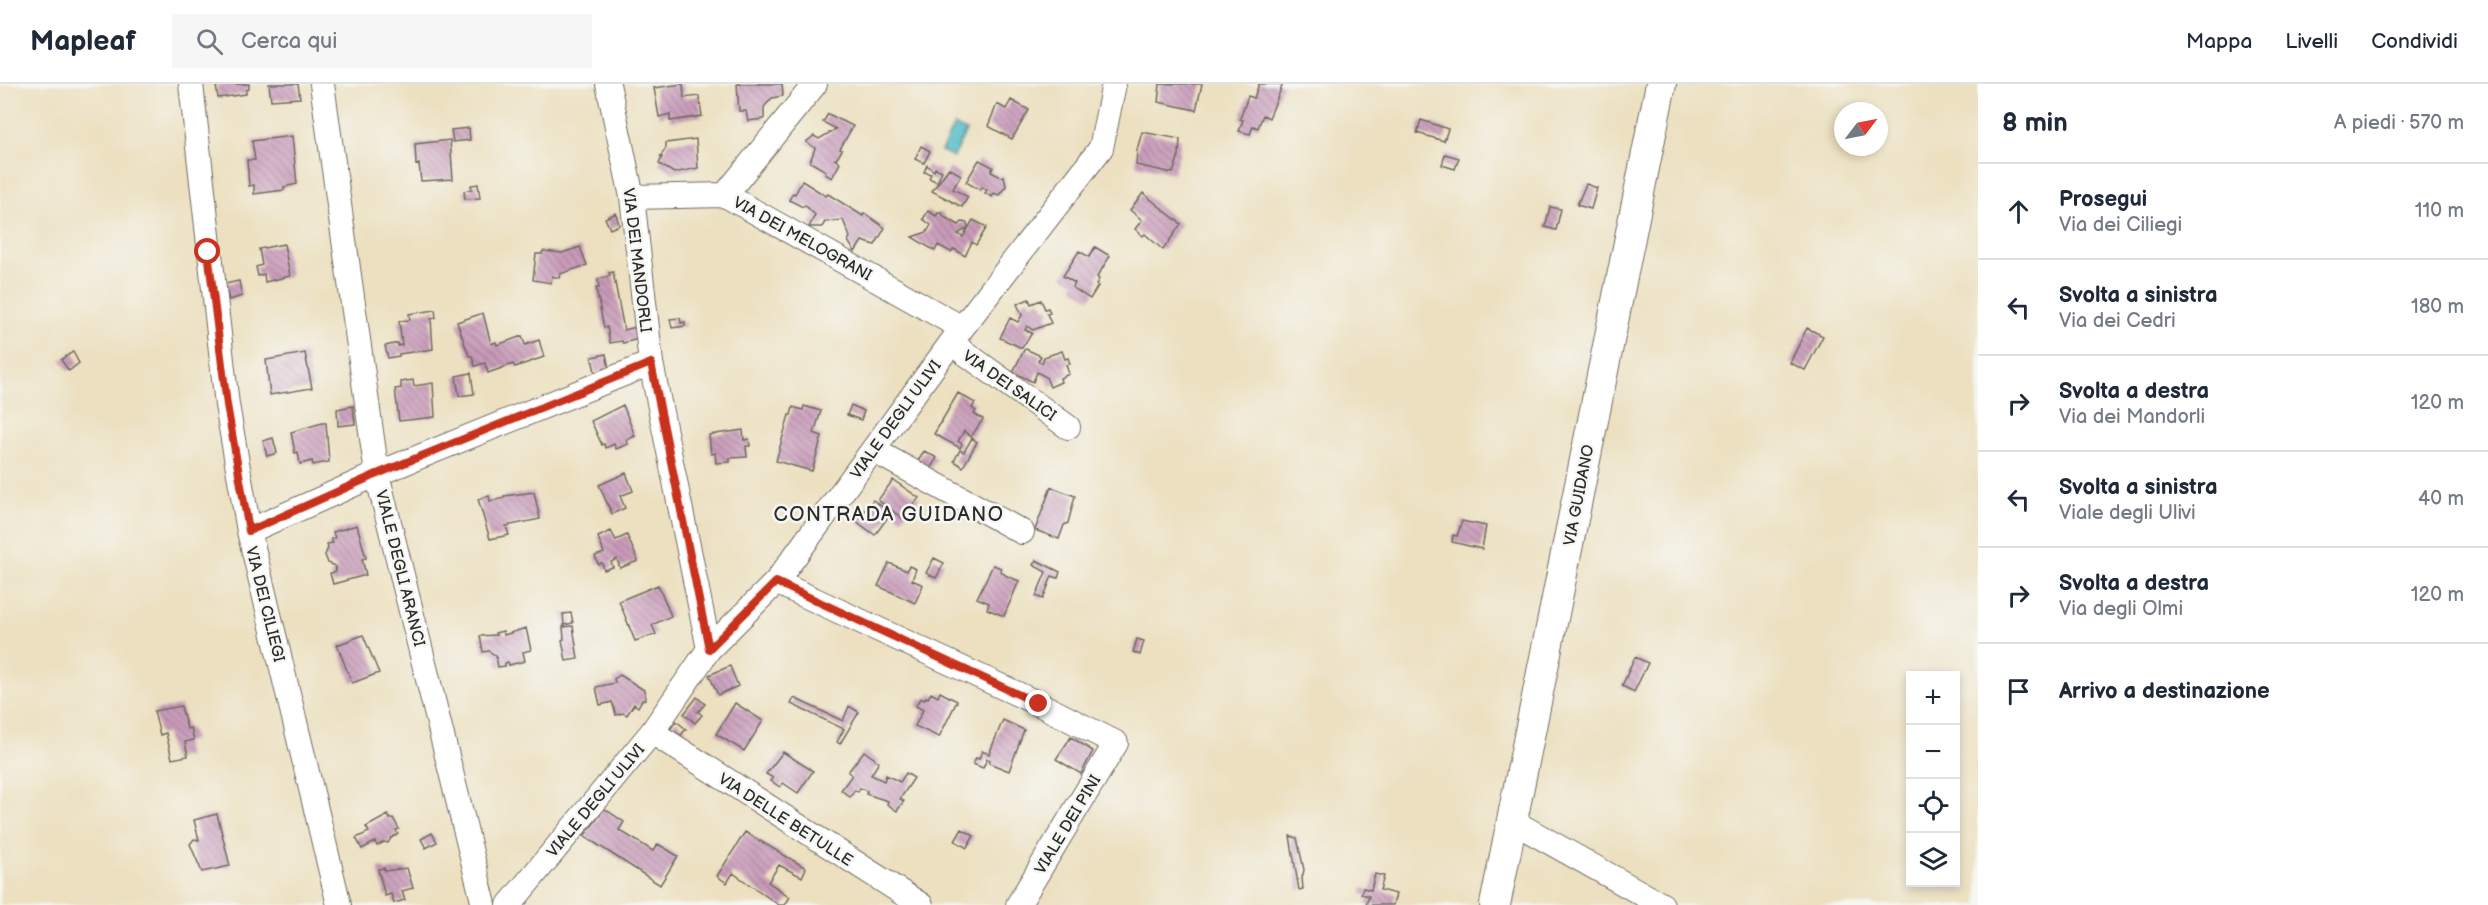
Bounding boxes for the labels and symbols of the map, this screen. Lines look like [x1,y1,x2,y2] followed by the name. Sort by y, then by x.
[1834,102,1888,156] north arrow
[618,187,655,333] street label: VIA DEI MANDORLI
[730,193,875,285] street label: VIA DEI MELOGRANI
[194,238,220,264] route start
[959,347,1060,426] street label: VIA DEI SALICI
[847,357,946,483] street label: VIALE DEGLI ULIVI
[1560,443,1599,548] street label: VIA GUIDANO
[371,488,428,649] street label: VIALE DEGLI ARANCI
[774,503,1004,527] district label: CONTRADA GUIDANO
[241,545,288,664] street label: VIA DEI CILIEGI
[1025,690,1051,716] route end
[543,740,649,861] street label: VIALE DEGLI ULIVI
[715,770,856,871] street label: VIA DELLE BETULLE
[1031,772,1105,878] street label: VIALE DEI PINI

